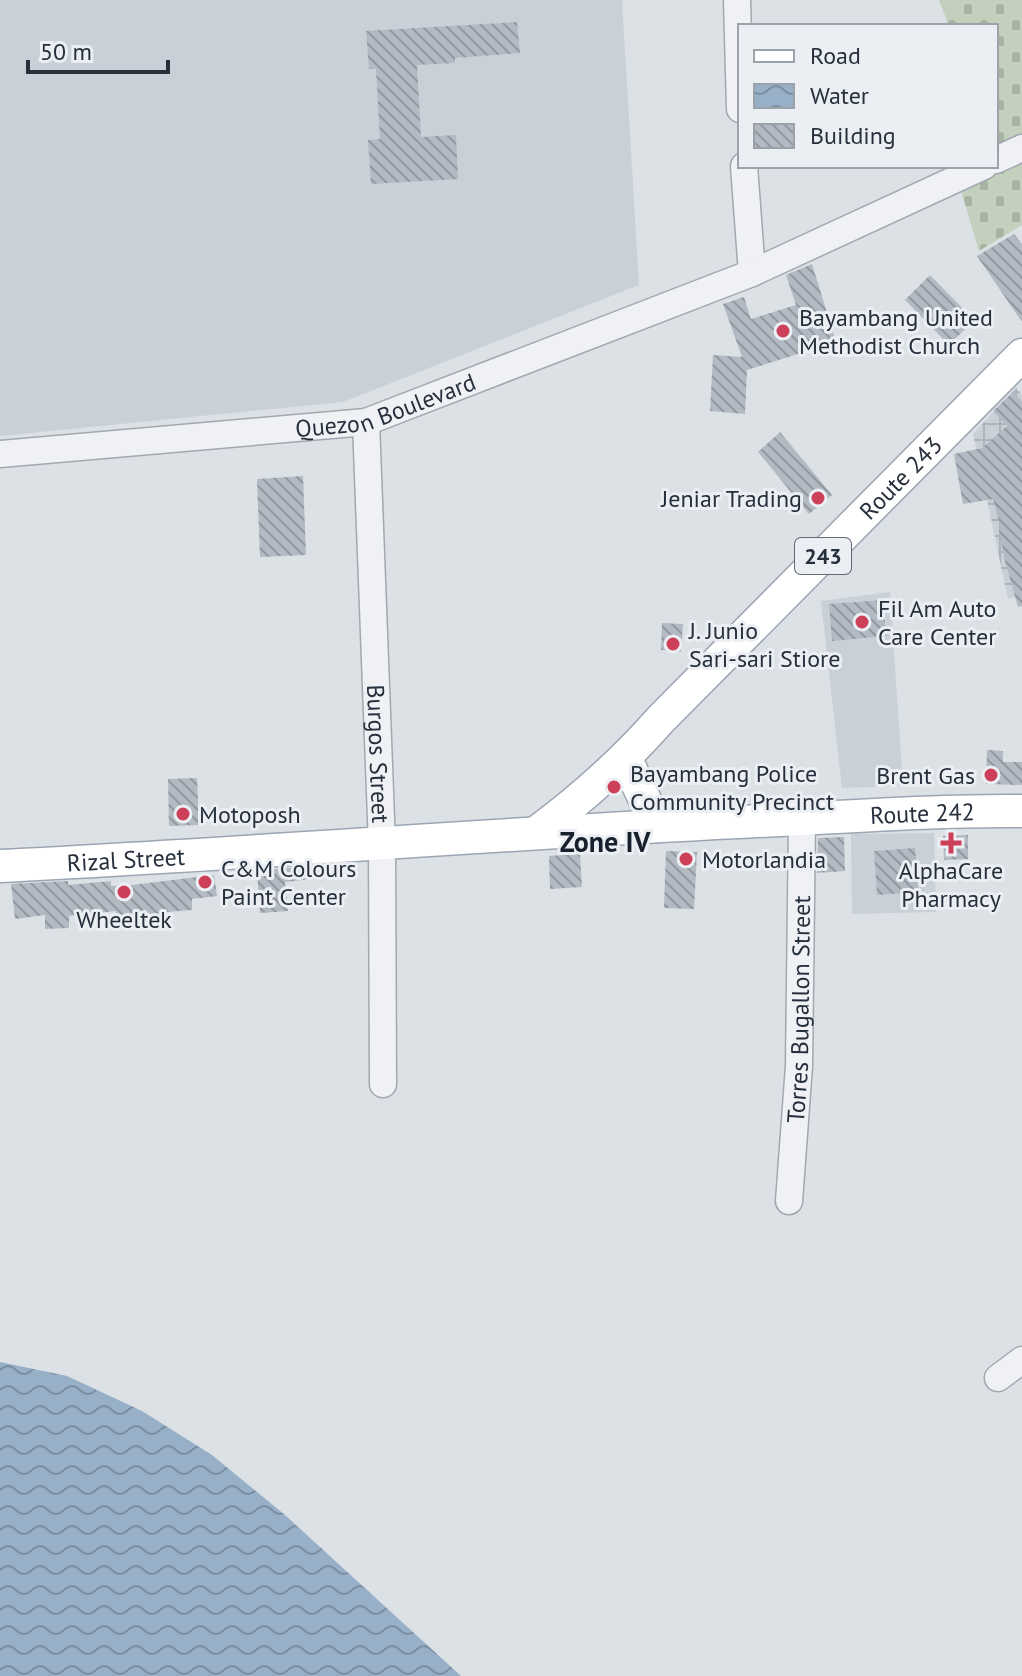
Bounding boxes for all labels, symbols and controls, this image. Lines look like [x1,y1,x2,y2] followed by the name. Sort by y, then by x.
[28,24,168,74] scale bar
[738,24,998,168] legend
[40,36,92,67] text: 50 m
[810,40,861,71] text: Road
[810,80,869,111] text: Water
[810,120,896,151] text: Building
[799,302,993,361] place label: Bayambang United Methodist Church
[774,322,792,340] marker: Bayambang United Methodist Church
[294,366,480,444] street label: Quezon Boulevard
[852,430,948,526] street label: Route 243
[660,483,802,514] place label: Jeniar Trading
[809,489,827,507] marker: Jeniar Trading
[795,538,851,574] road number: 243
[878,593,996,652] place label: Fil Am Auto Care Center
[853,613,871,631] marker: Fil Am Auto Care Center
[688,615,840,674] place label: J. Junio Sari-sari Stiore
[664,635,682,653] marker: J. Junio Sari-sari Stiore
[360,684,397,824] street label: Burgos Street
[630,758,834,817] place label: Bayambang Police Community Precinct
[876,760,975,791] place label: Brent Gas
[982,766,1000,784] marker: Brent Gas
[605,778,623,796] marker: Bayambang Police Community Precinct
[869,796,975,831] street label: Route 242
[199,799,301,830] place label: Motoposh
[174,805,192,823] marker: Motoposh
[560,823,651,860] district label: Zone IV
[942,834,960,852] marker: AlphaCare Pharmacy
[66,840,186,878] street label: Rizal Street
[702,844,826,875] place label: Motorlandia
[677,850,695,868] marker: Motorlandia
[221,853,356,912] place label: C&M Colours Paint Center
[899,855,1003,914] place label: AlphaCare Pharmacy
[196,873,214,891] marker: C&M Colours Paint Center
[115,883,133,901] marker: Wheeltek
[779,895,817,1124] street label: Torres Bugallon Street
[76,904,172,935] place label: Wheeltek

